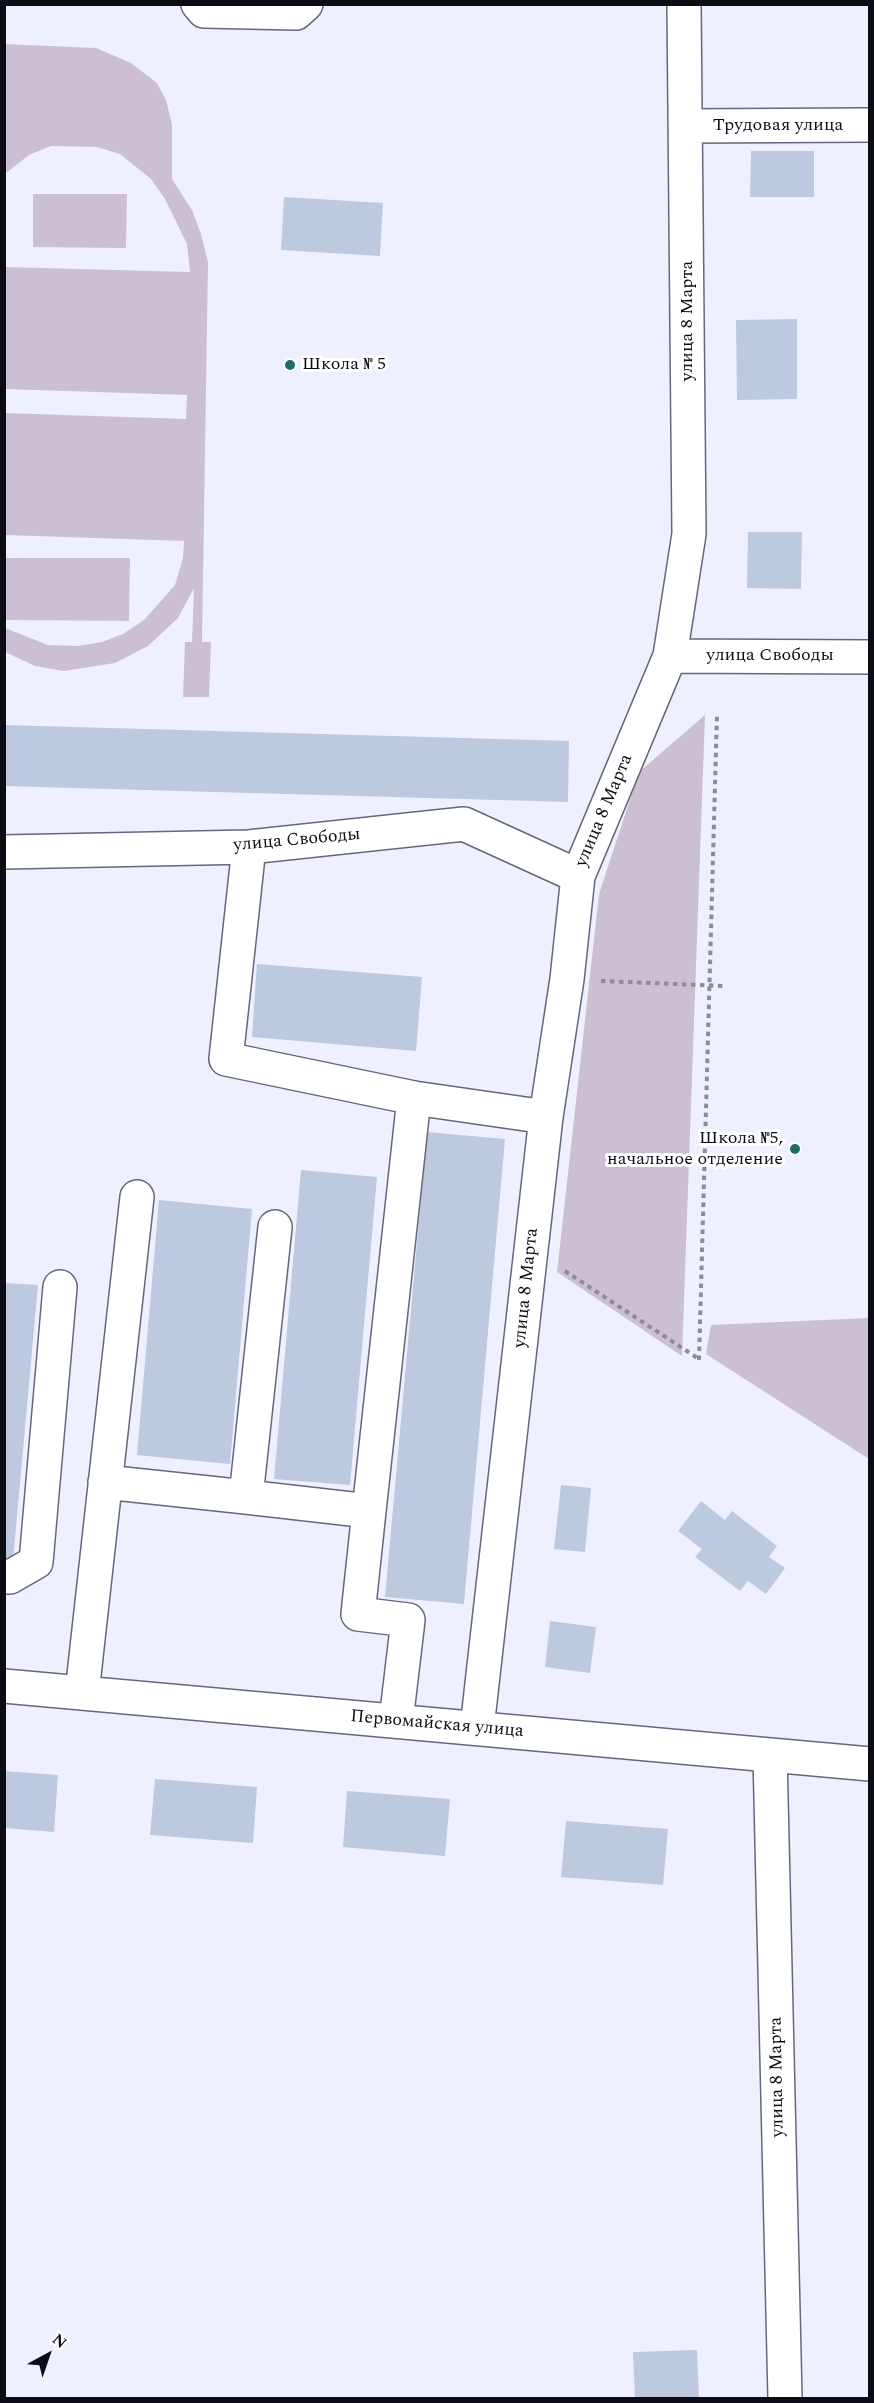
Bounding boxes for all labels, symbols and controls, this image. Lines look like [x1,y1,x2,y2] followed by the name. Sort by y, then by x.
[713,115,843,137] street label: Трудовая улица
[677,261,699,381] street label: улица 8 Марта
[302,354,386,376] place label: Школа № 5
[283,358,297,372] marker: Школа № 5
[706,645,834,667] street label: улица Свободы
[572,751,638,871] street label: улица 8 Марта
[233,825,361,857] street label: улица Свободы
[607,1128,783,1170] place label: Школа №5, начальное отделение
[788,1142,802,1156] marker: Школа №5, начальное отделение
[510,1227,544,1349] street label: улица 8 Марта
[349,1707,525,1743] street label: Первомайская улица
[766,2017,790,2137] street label: улица 8 Марта
[18,2325,78,2385] north arrow
[47,2328,72,2355] text: N

